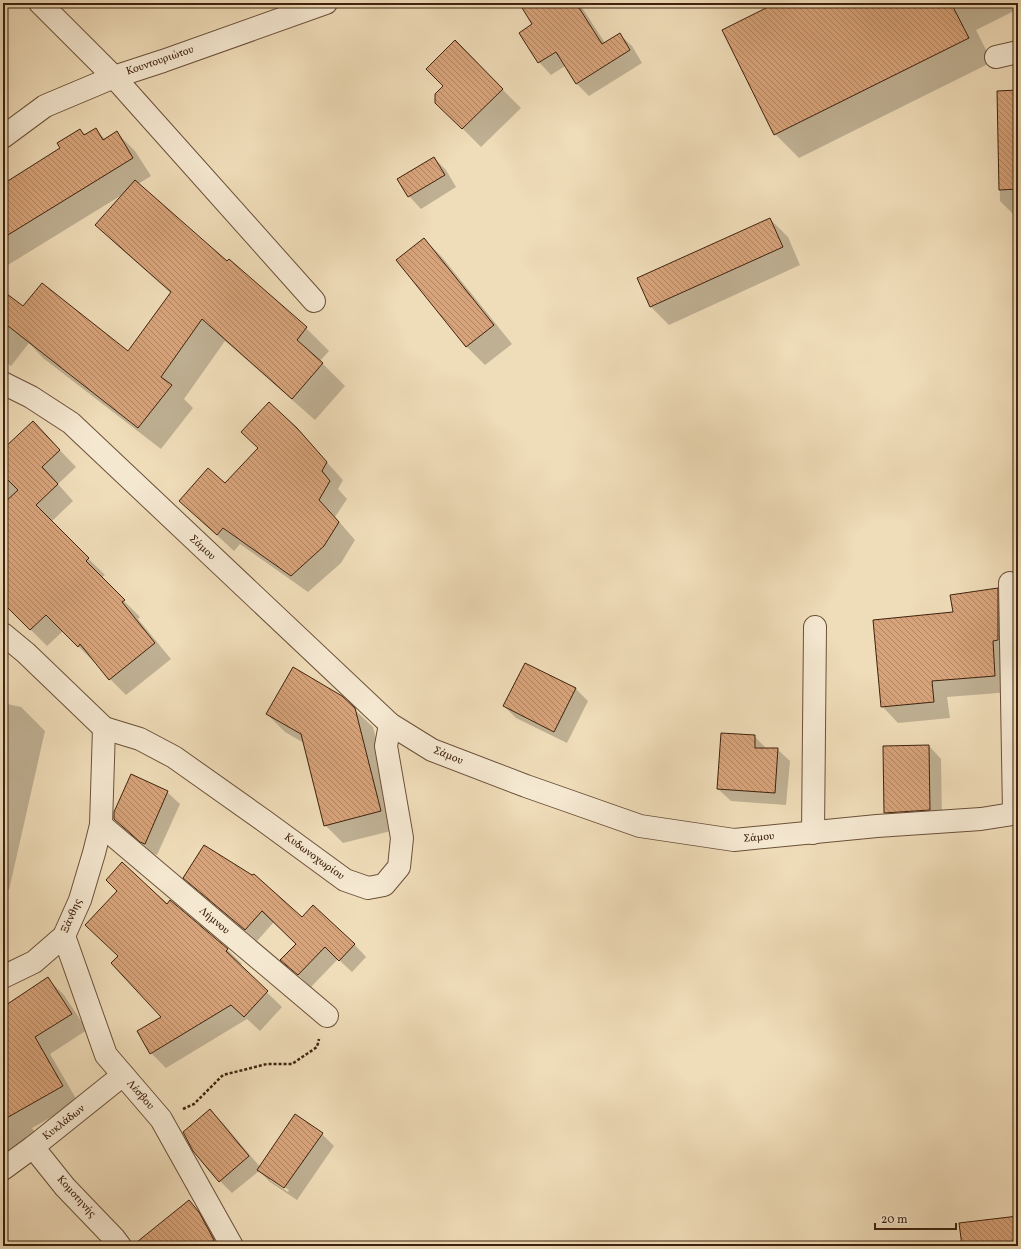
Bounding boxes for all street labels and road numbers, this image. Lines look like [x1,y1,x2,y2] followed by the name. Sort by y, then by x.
[124,42,196,80] street label: Κουντουριώτου
[186,532,218,564] street label: Σάμου
[431,743,465,769] street label: Σάμου
[743,829,775,847] street label: Σάμου
[281,830,347,884] street label: Κυδωνοχωρίου
[58,896,86,936] street label: Ξάνθης
[195,904,233,938] street label: Λήμνου
[123,1077,157,1113] street label: Λέσβου
[40,1101,89,1144] street label: Κυκλάδων
[53,1173,99,1221] street label: Κομοτηνής

